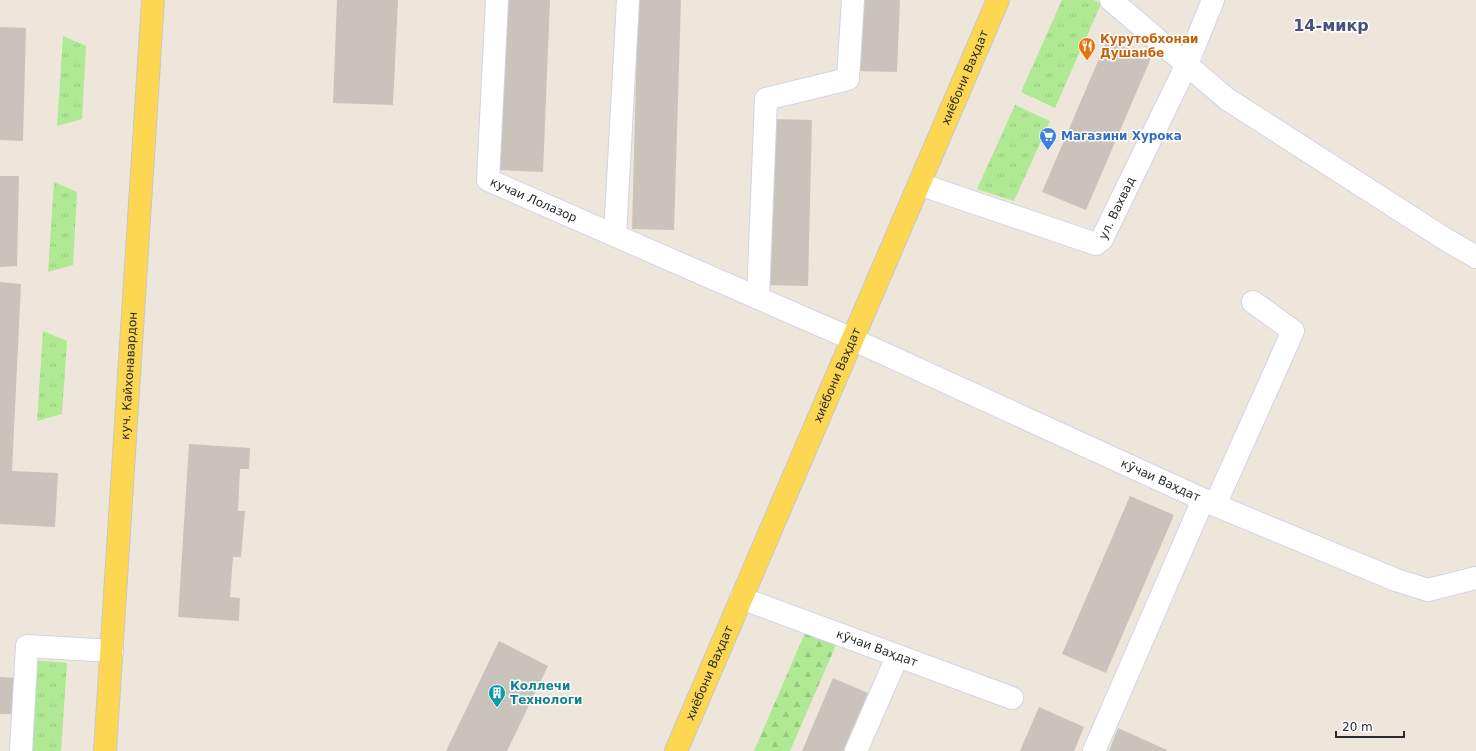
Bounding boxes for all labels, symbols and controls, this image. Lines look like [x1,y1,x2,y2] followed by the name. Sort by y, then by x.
[1293,16,1369,35] district label: 14-микр
[938,28,991,127] street label: хиёбони Ваҳдат
[1100,32,1198,60] place label: Курутобхонаи Душанбе
[1077,36,1097,61] restaurant icon: Курутобхонаи Душанбе
[1038,126,1058,151] supermarket icon: Магазини Хурока
[1061,129,1182,143] place label: Магазини Хурока
[488,175,579,225] street label: кучаи Лолазор
[1096,175,1138,242] street label: ул. Вахвад
[118,311,140,440] street label: куч. Кайхонавардон
[811,325,864,425] street label: хиёбони Ваҳдат
[1119,456,1203,504] street label: кӯчаи Ваҳдат
[683,623,736,722] street label: хиёбони Ваҳдат
[834,627,920,670] street label: кӯчаи Ваҳдат
[510,679,582,707] place label: Коллечи Технологи
[487,683,507,708] building icon: Коллечи Технологи
[1336,713,1404,739] scale bar
[1342,720,1373,734] text: 20 m

